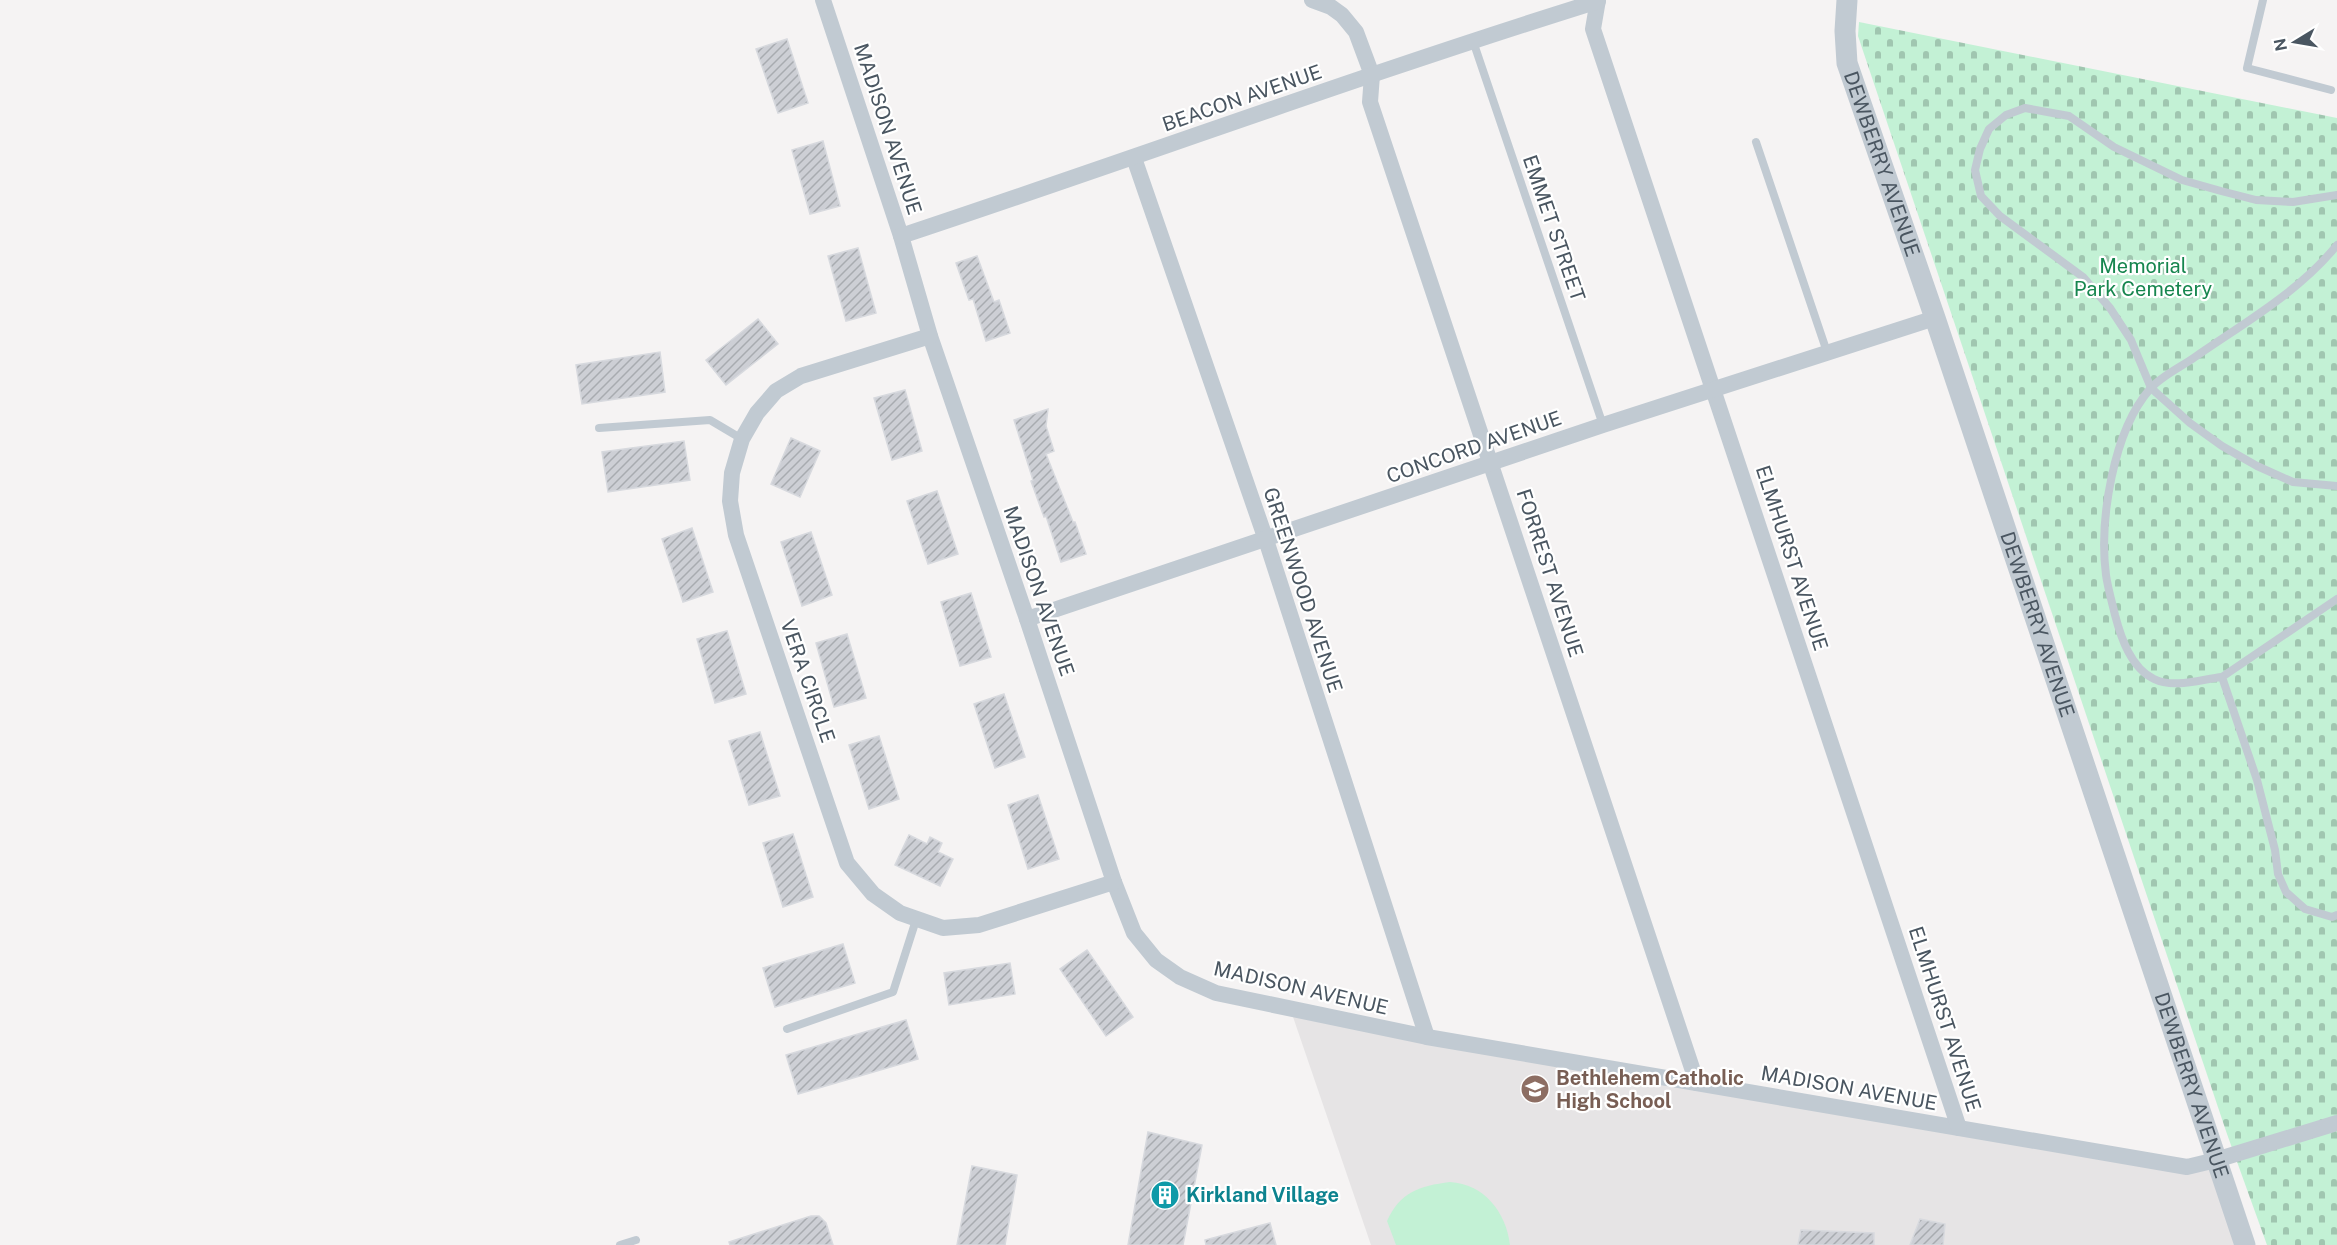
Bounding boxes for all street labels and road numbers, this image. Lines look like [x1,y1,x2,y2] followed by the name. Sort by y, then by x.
[849,40,927,218] street label: MADISON AVENUE
[1159,59,1325,137] street label: BEACON AVENUE
[1839,68,1925,260] street label: DEWBERRY AVENUE
[1518,152,1590,304] street label: EMMET STREET
[1383,406,1565,488] street label: CONCORD AVENUE
[1751,462,1833,654] street label: ELMHURST AVENUE
[1258,484,1348,696] street label: GREENWOOD AVENUE
[1512,486,1588,660] street label: FORREST AVENUE
[999,503,1079,679] street label: MADISON AVENUE
[1995,528,2080,720] street label: DEWBERRY AVENUE
[776,616,840,746] street label: VERA CIRCLE
[1904,923,1986,1115] street label: ELMHURST AVENUE
[1211,956,1391,1020] street label: MADISON AVENUE
[2149,989,2234,1181] street label: DEWBERRY AVENUE
[1759,1061,1939,1115] street label: MADISON AVENUE

